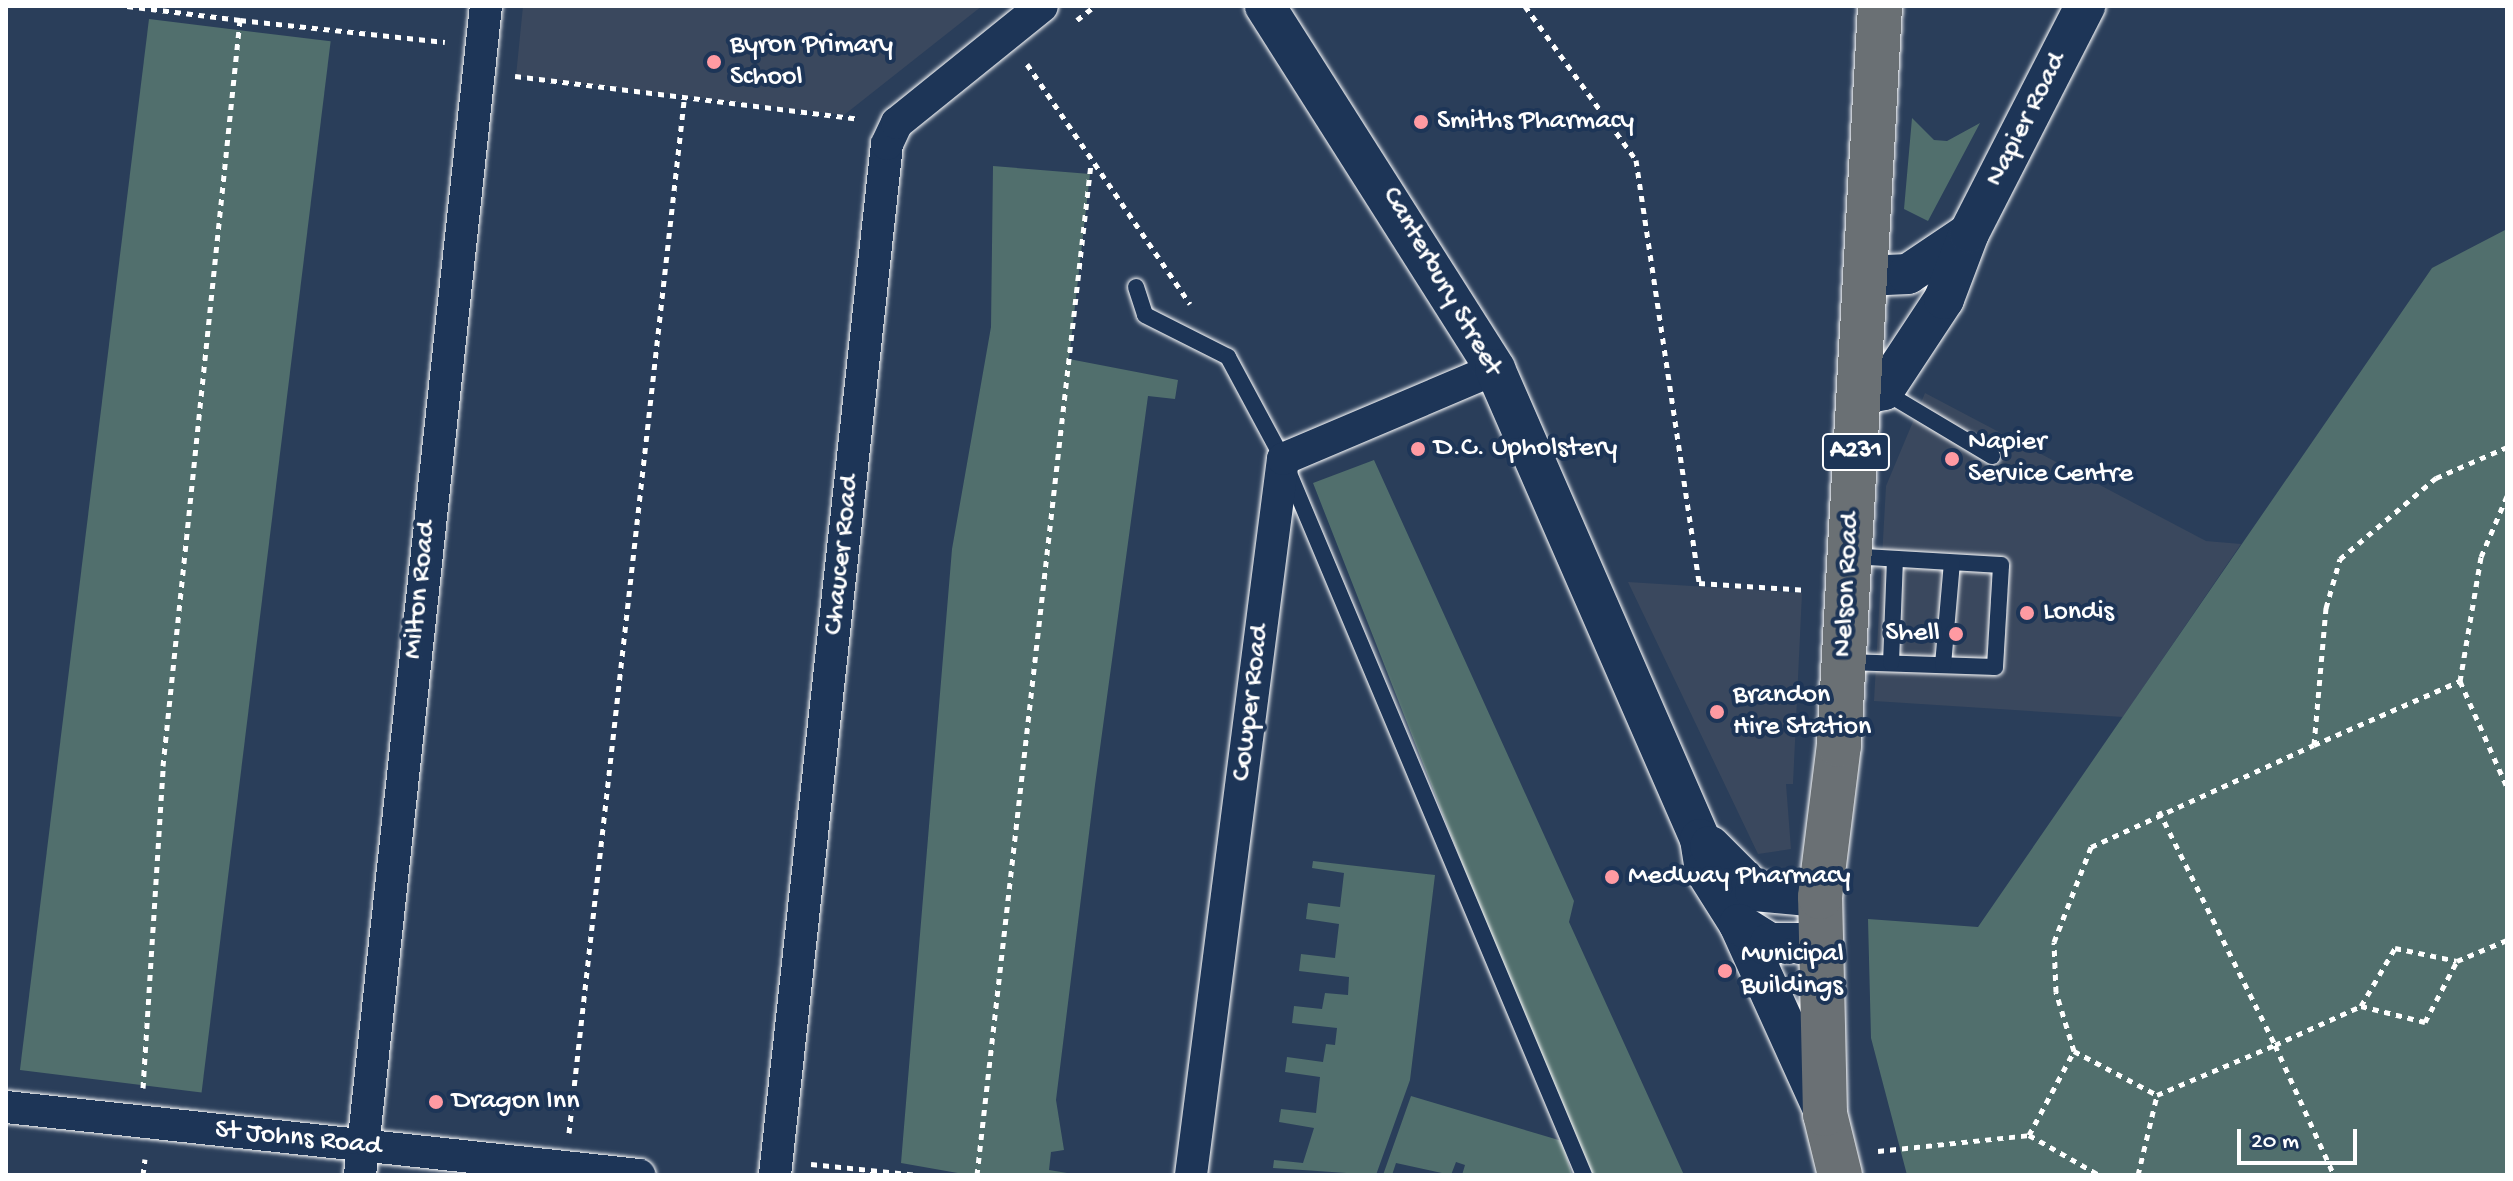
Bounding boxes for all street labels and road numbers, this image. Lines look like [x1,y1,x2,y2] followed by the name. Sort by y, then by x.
[1979,47,2075,193] street label: Napier Road
[1373,181,1509,383] street label: Canterbury Street
[1820,430,1892,474] road number: A231
[818,473,868,637] street label: Chaucer Road
[1827,512,1869,658] street label: Nelson Road
[397,519,445,661] street label: Milton Road
[1226,623,1278,783] street label: Cowper Road
[213,1114,383,1164] street label: St Johns Road

